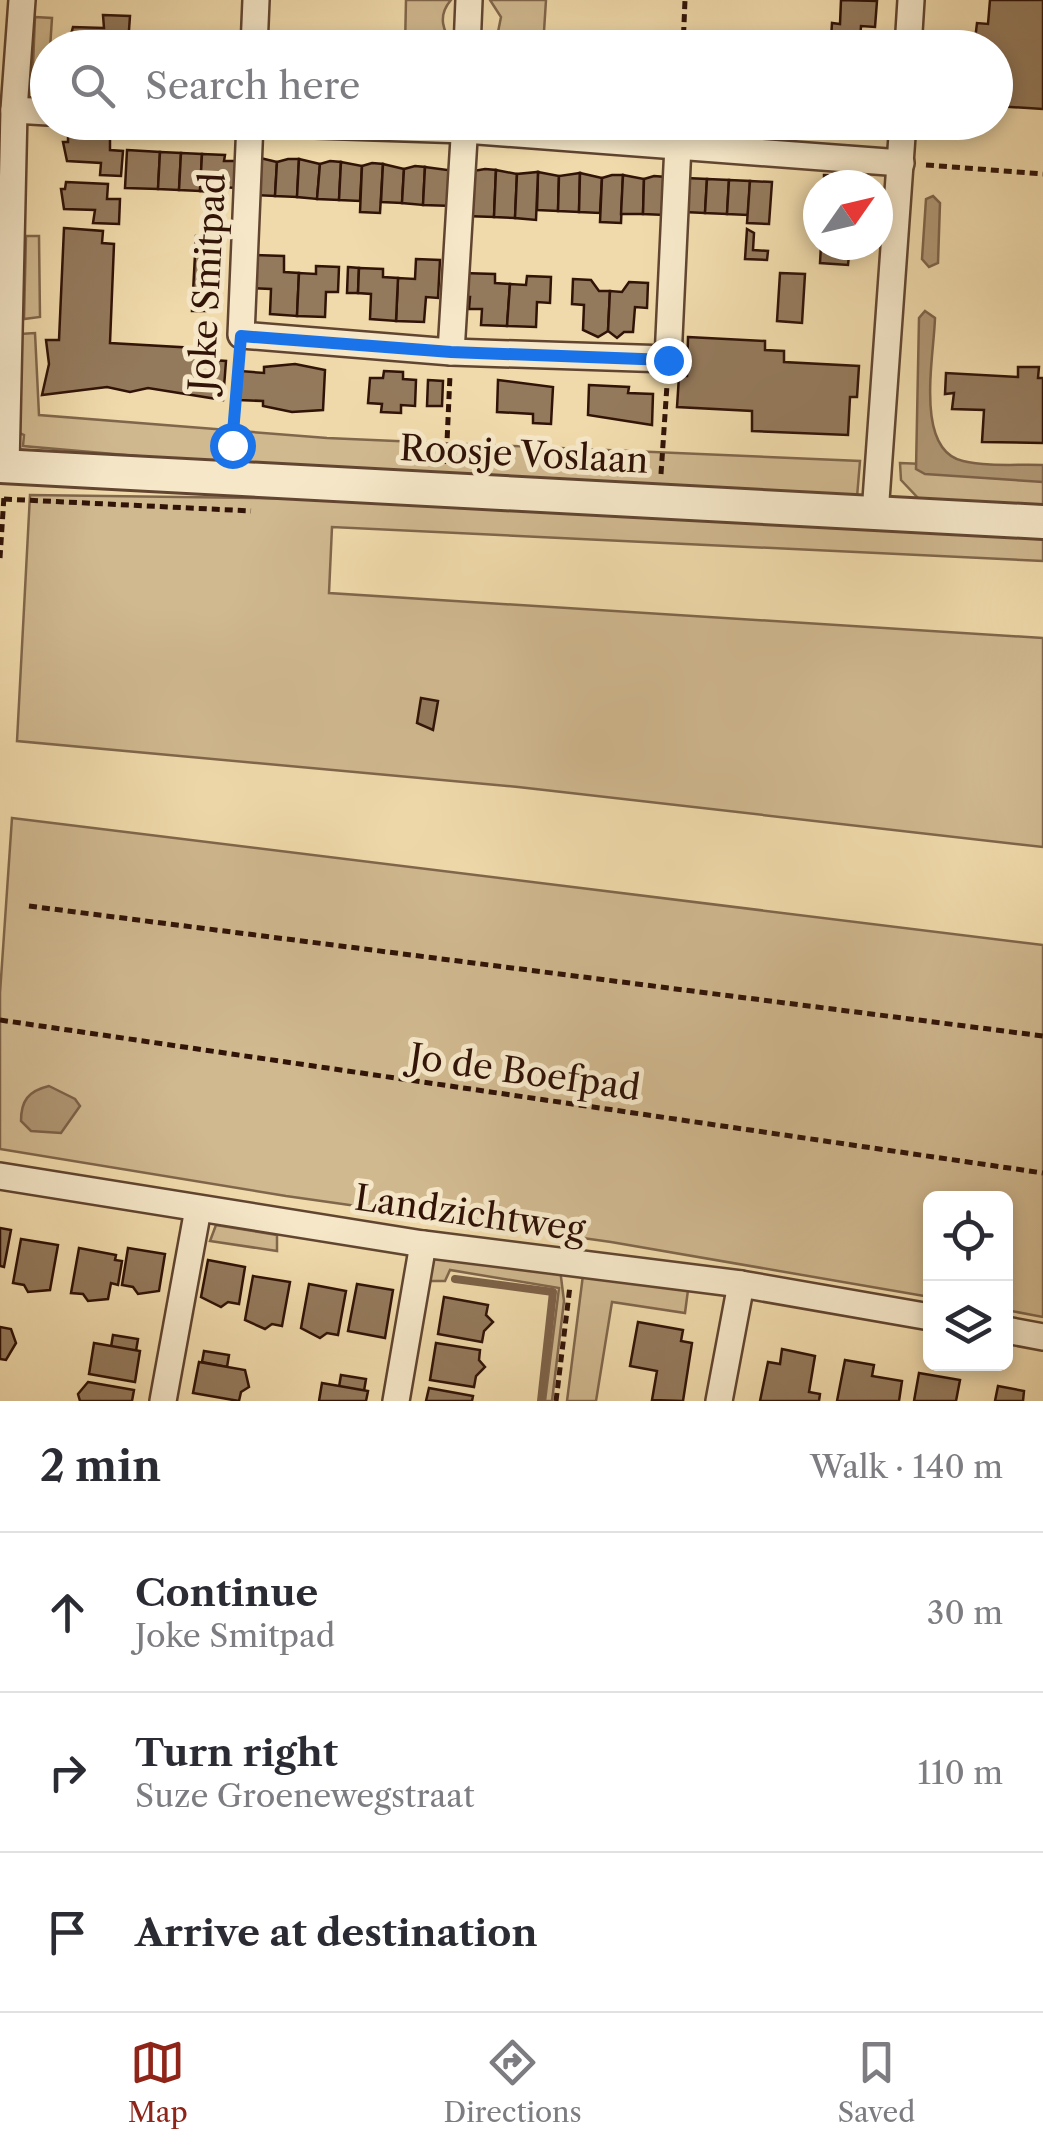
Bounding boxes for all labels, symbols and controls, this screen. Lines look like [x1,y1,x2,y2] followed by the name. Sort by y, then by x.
[30,30,1013,140] search box
[65,58,120,113] icon: search
[145,62,360,109] text: Search here
[803,170,893,260] north arrow
[180,171,234,398] street label: Joke Smitpad
[646,338,692,384] route end
[210,423,256,469] route start
[398,426,650,482] street label: Roosje Voslaan
[402,1034,643,1109] street label: Jo de Boefpad
[352,1176,588,1251] street label: Landzichtweg
[923,1191,1013,1371] map controls
[923,1191,1013,1281] button: locate
[923,1281,1013,1371] button: layers
[40,1440,161,1492] text: 2 min
[810,1447,1003,1486] text: Walk · 140 m
[135,1569,318,1616] text: Continue
[40,1585,95,1640] icon: ahead
[927,1593,1003,1632] text: 30 m
[135,1616,335,1655] text: Joke Smitpad
[135,1729,338,1776] text: Turn right
[40,1745,95,1800] icon: right
[917,1753,1003,1792] text: 110 m
[135,1776,475,1815] text: Suze Groenewegstraat
[40,1905,95,1960] icon: arrive
[135,1909,538,1956] text: Arrive at destination
[128,2035,188,2129] tab: Map
[443,2035,582,2129] tab: Directions
[837,2035,915,2129] tab: Saved

